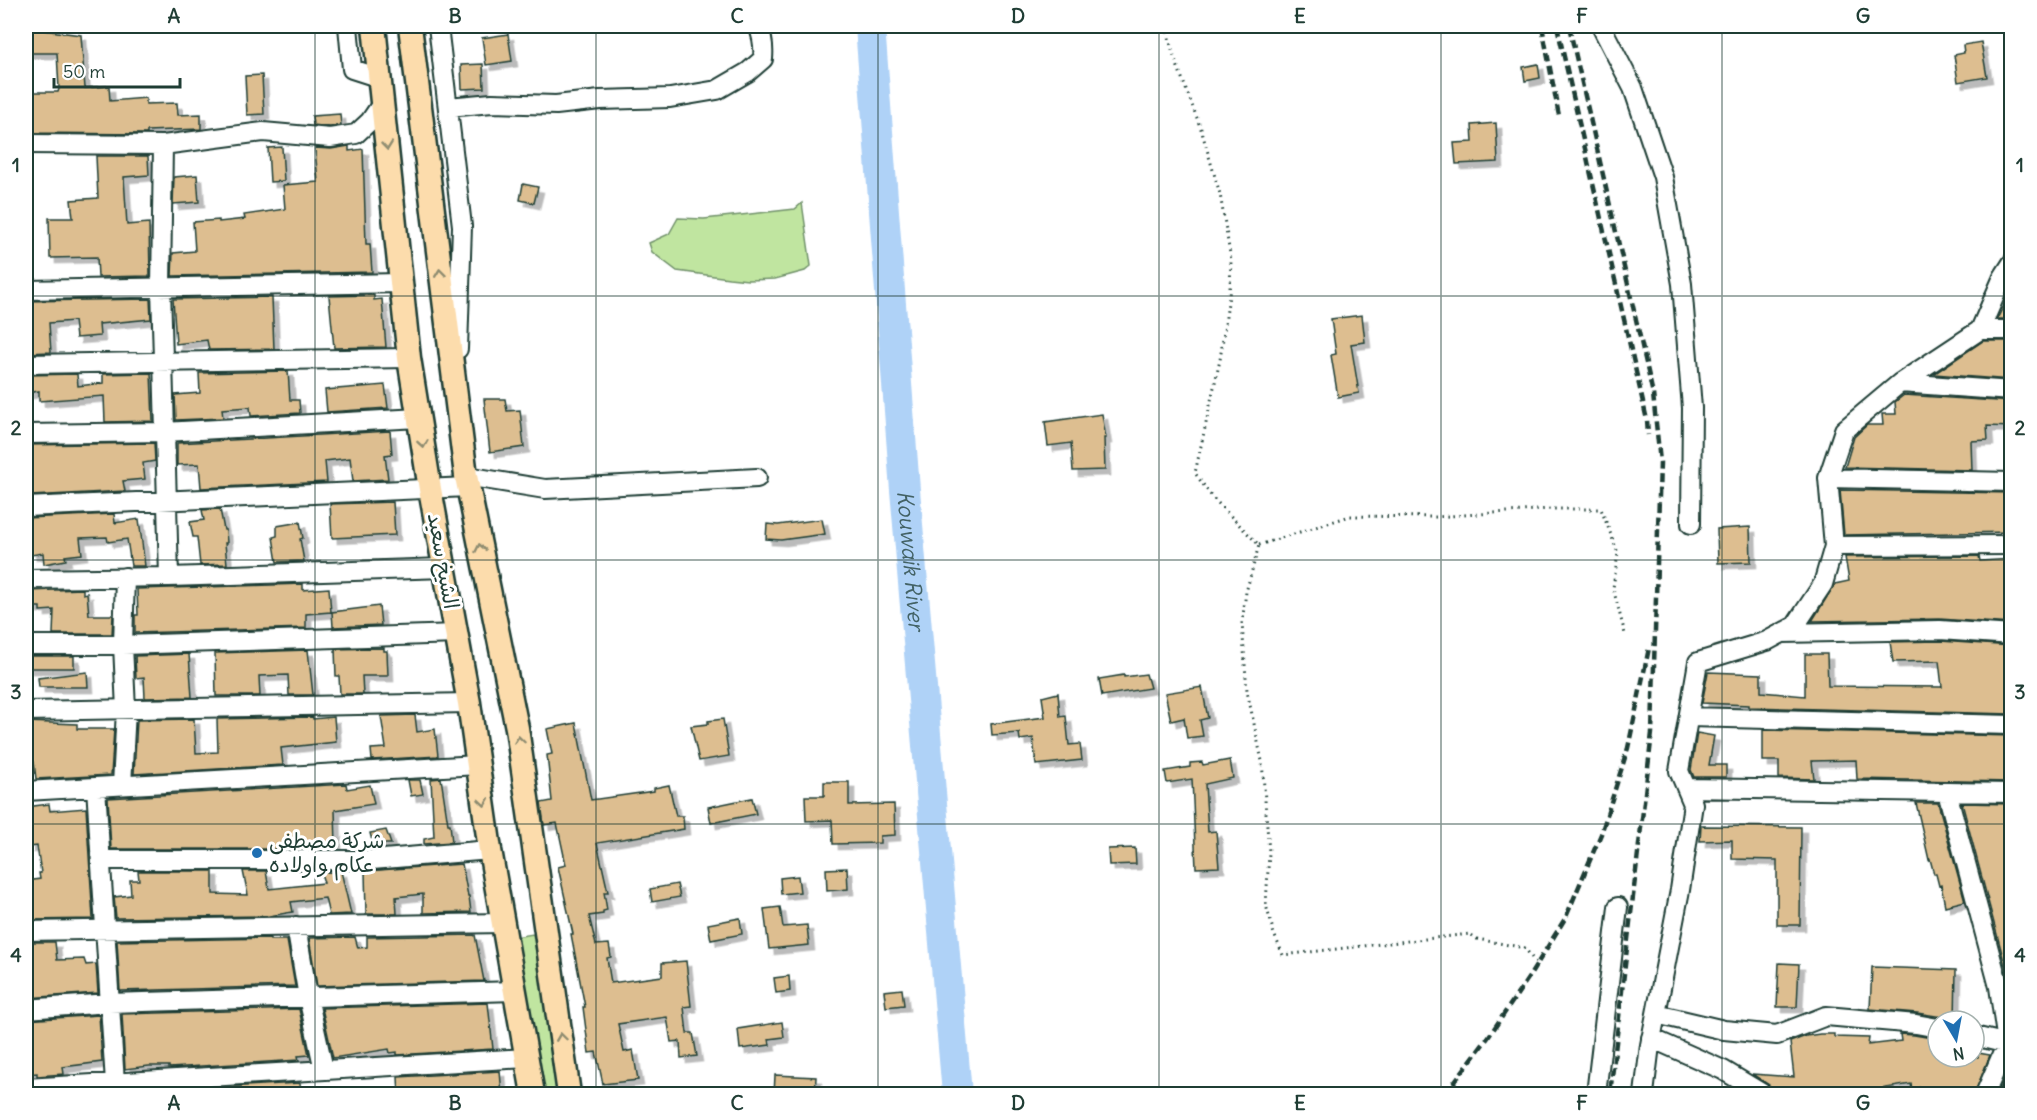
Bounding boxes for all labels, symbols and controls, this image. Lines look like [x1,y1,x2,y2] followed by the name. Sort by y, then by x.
[168,3,181,28] text: A
[448,3,462,28] text: B
[730,3,744,28] text: C
[1011,3,1025,28] text: D
[1294,3,1306,28] text: E
[1576,3,1588,28] text: F
[1856,3,1870,28] text: G
[54,51,180,89] scale bar
[63,60,105,83] text: 50 m
[380,142,393,151] one-way arrow
[12,152,20,177] text: 1
[2016,152,2024,177] text: 1
[434,268,446,277] one-way arrow
[11,415,22,440] text: 2
[2015,415,2026,440] text: 2
[417,439,429,449] one-way arrow
[891,489,931,635] water label: Kouwaik River
[421,511,465,611] street label: الشيخ سعيد
[474,544,487,554] one-way arrow
[10,679,22,704] text: 3
[2014,679,2026,704] text: 3
[513,735,525,744] one-way arrow
[477,797,489,806] one-way arrow
[269,827,384,881] place label: شركة مصطفى عكام واولاده
[250,846,264,860] marker: شركة مصطفى عكام واولاده
[10,942,22,967] text: 4
[2014,942,2026,967] text: 4
[1926,1009,1986,1069] north arrow
[556,1032,568,1041] one-way arrow
[1951,1043,1966,1065] text: N
[168,1090,181,1115] text: A
[448,1090,462,1115] text: B
[730,1090,744,1115] text: C
[1011,1090,1025,1115] text: D
[1294,1090,1306,1115] text: E
[1576,1090,1588,1115] text: F
[1856,1090,1870,1115] text: G

